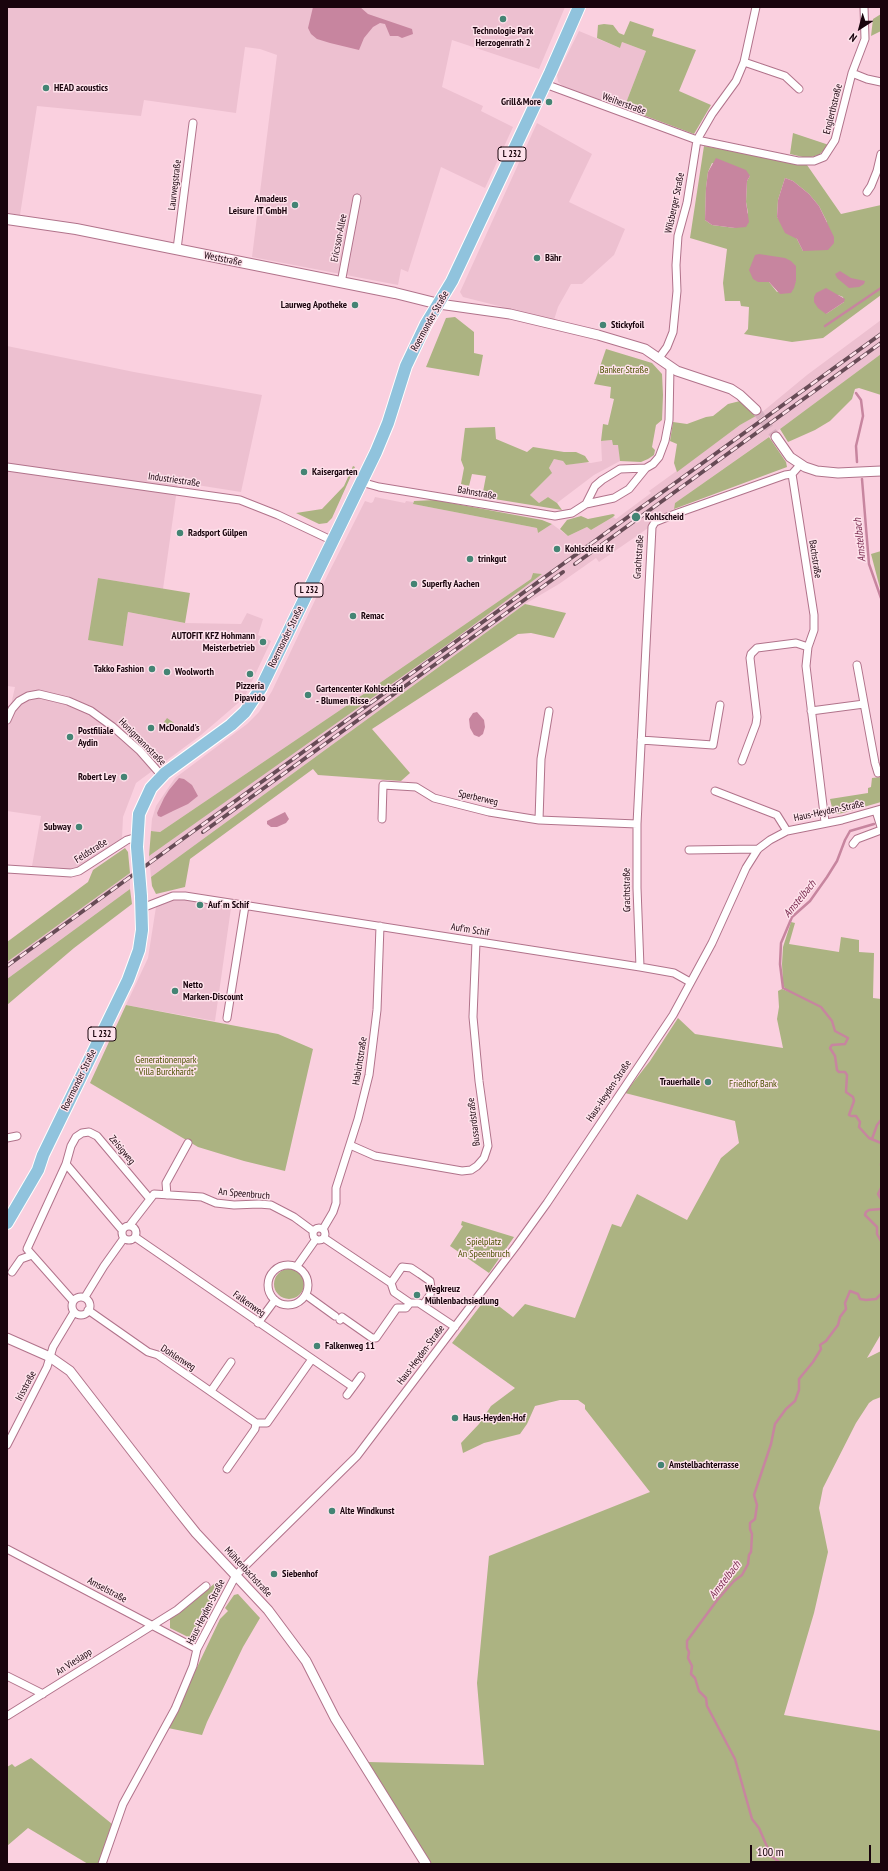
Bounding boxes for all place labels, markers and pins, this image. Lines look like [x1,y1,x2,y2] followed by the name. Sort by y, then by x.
[498,14,508,24] marker: Technologie Park Herzogenrath 2
[473,25,533,48] place label: Technologie Park Herzogenrath 2
[54,82,108,94] place label: HEAD acoustics
[41,83,51,93] marker: HEAD acoustics
[501,96,541,108] place label: Grill&More
[544,97,554,107] marker: Grill&More
[229,193,287,216] place label: Amadeus Leisure IT GmbH
[290,200,300,210] marker: Amadeus Leisure IT GmbH
[545,252,561,264] place label: Bähr
[532,253,542,263] marker: Bähr
[281,299,347,311] place label: Laurweg Apotheke
[350,300,360,310] marker: Laurweg Apotheke
[611,319,644,331] place label: Stickyfoil
[598,320,608,330] marker: Stickyfoil
[312,466,358,478] place label: Kaisergarten
[299,467,309,477] marker: Kaisergarten
[630,511,642,523] marker: Kohlscheid
[645,511,684,523] place label: Kohlscheid
[188,527,247,539] place label: Radsport Gülpen
[175,528,185,538] marker: Radsport Gülpen
[565,543,614,555] place label: Kohlscheid Kf
[552,544,562,554] marker: Kohlscheid Kf
[478,553,506,565] place label: trinkgut
[465,554,475,564] marker: trinkgut
[422,578,479,590] place label: Superfly Aachen
[409,579,419,589] marker: Superfly Aachen
[361,610,384,622] place label: Remac
[348,611,358,621] marker: Remac
[172,630,255,654] place label: AUTOFIT KFZ Hohmann Meisterbetrieb
[258,637,268,647] marker: AUTOFIT KFZ Hohmann Meisterbetrieb
[94,663,144,675] place label: Takko Fashion
[147,664,157,674] marker: Takko Fashion
[175,666,214,678] place label: Woolworth
[162,667,172,677] marker: Woolworth
[245,669,255,679] marker: Pizzeria Pipavido
[235,680,265,704] place label: Pizzeria Pipavido
[316,683,403,706] place label: Gartencenter Kohlscheid - Blumen Risse
[303,690,313,700] marker: Gartencenter Kohlscheid - Blumen Risse
[159,722,199,734] place label: McDonald's
[146,723,156,733] marker: McDonald's
[78,725,113,748] place label: Postfiliale Aydin
[65,732,75,742] marker: Postfiliale Aydin
[78,771,116,783] place label: Robert Ley
[119,772,129,782] marker: Robert Ley
[44,821,71,833] place label: Subway
[74,822,84,832] marker: Subway
[208,899,249,911] place label: Auf´m Schif
[195,900,205,910] marker: Auf´m Schif
[183,979,243,1002] place label: Netto Marken-Discount
[170,986,180,996] marker: Netto Marken-Discount
[660,1076,700,1088] place label: Trauerhalle
[703,1077,713,1087] marker: Trauerhalle
[425,1283,499,1306] place label: Wegkreuz Mühlenbachsiedlung
[412,1290,422,1300] marker: Wegkreuz Mühlenbachsiedlung
[325,1340,375,1352] place label: Falkenweg 11
[312,1341,322,1351] marker: Falkenweg 11
[463,1412,525,1424] place label: Haus-Heyden-Hof
[450,1413,460,1423] marker: Haus-Heyden-Hof
[669,1459,739,1471] place label: Amstelbachterrasse
[656,1460,666,1470] marker: Amstelbachterrasse
[340,1505,395,1517] place label: Alte Windkunst
[327,1506,337,1516] marker: Alte Windkunst
[282,1568,318,1580] place label: Siebenhof
[269,1569,279,1579] marker: Siebenhof

